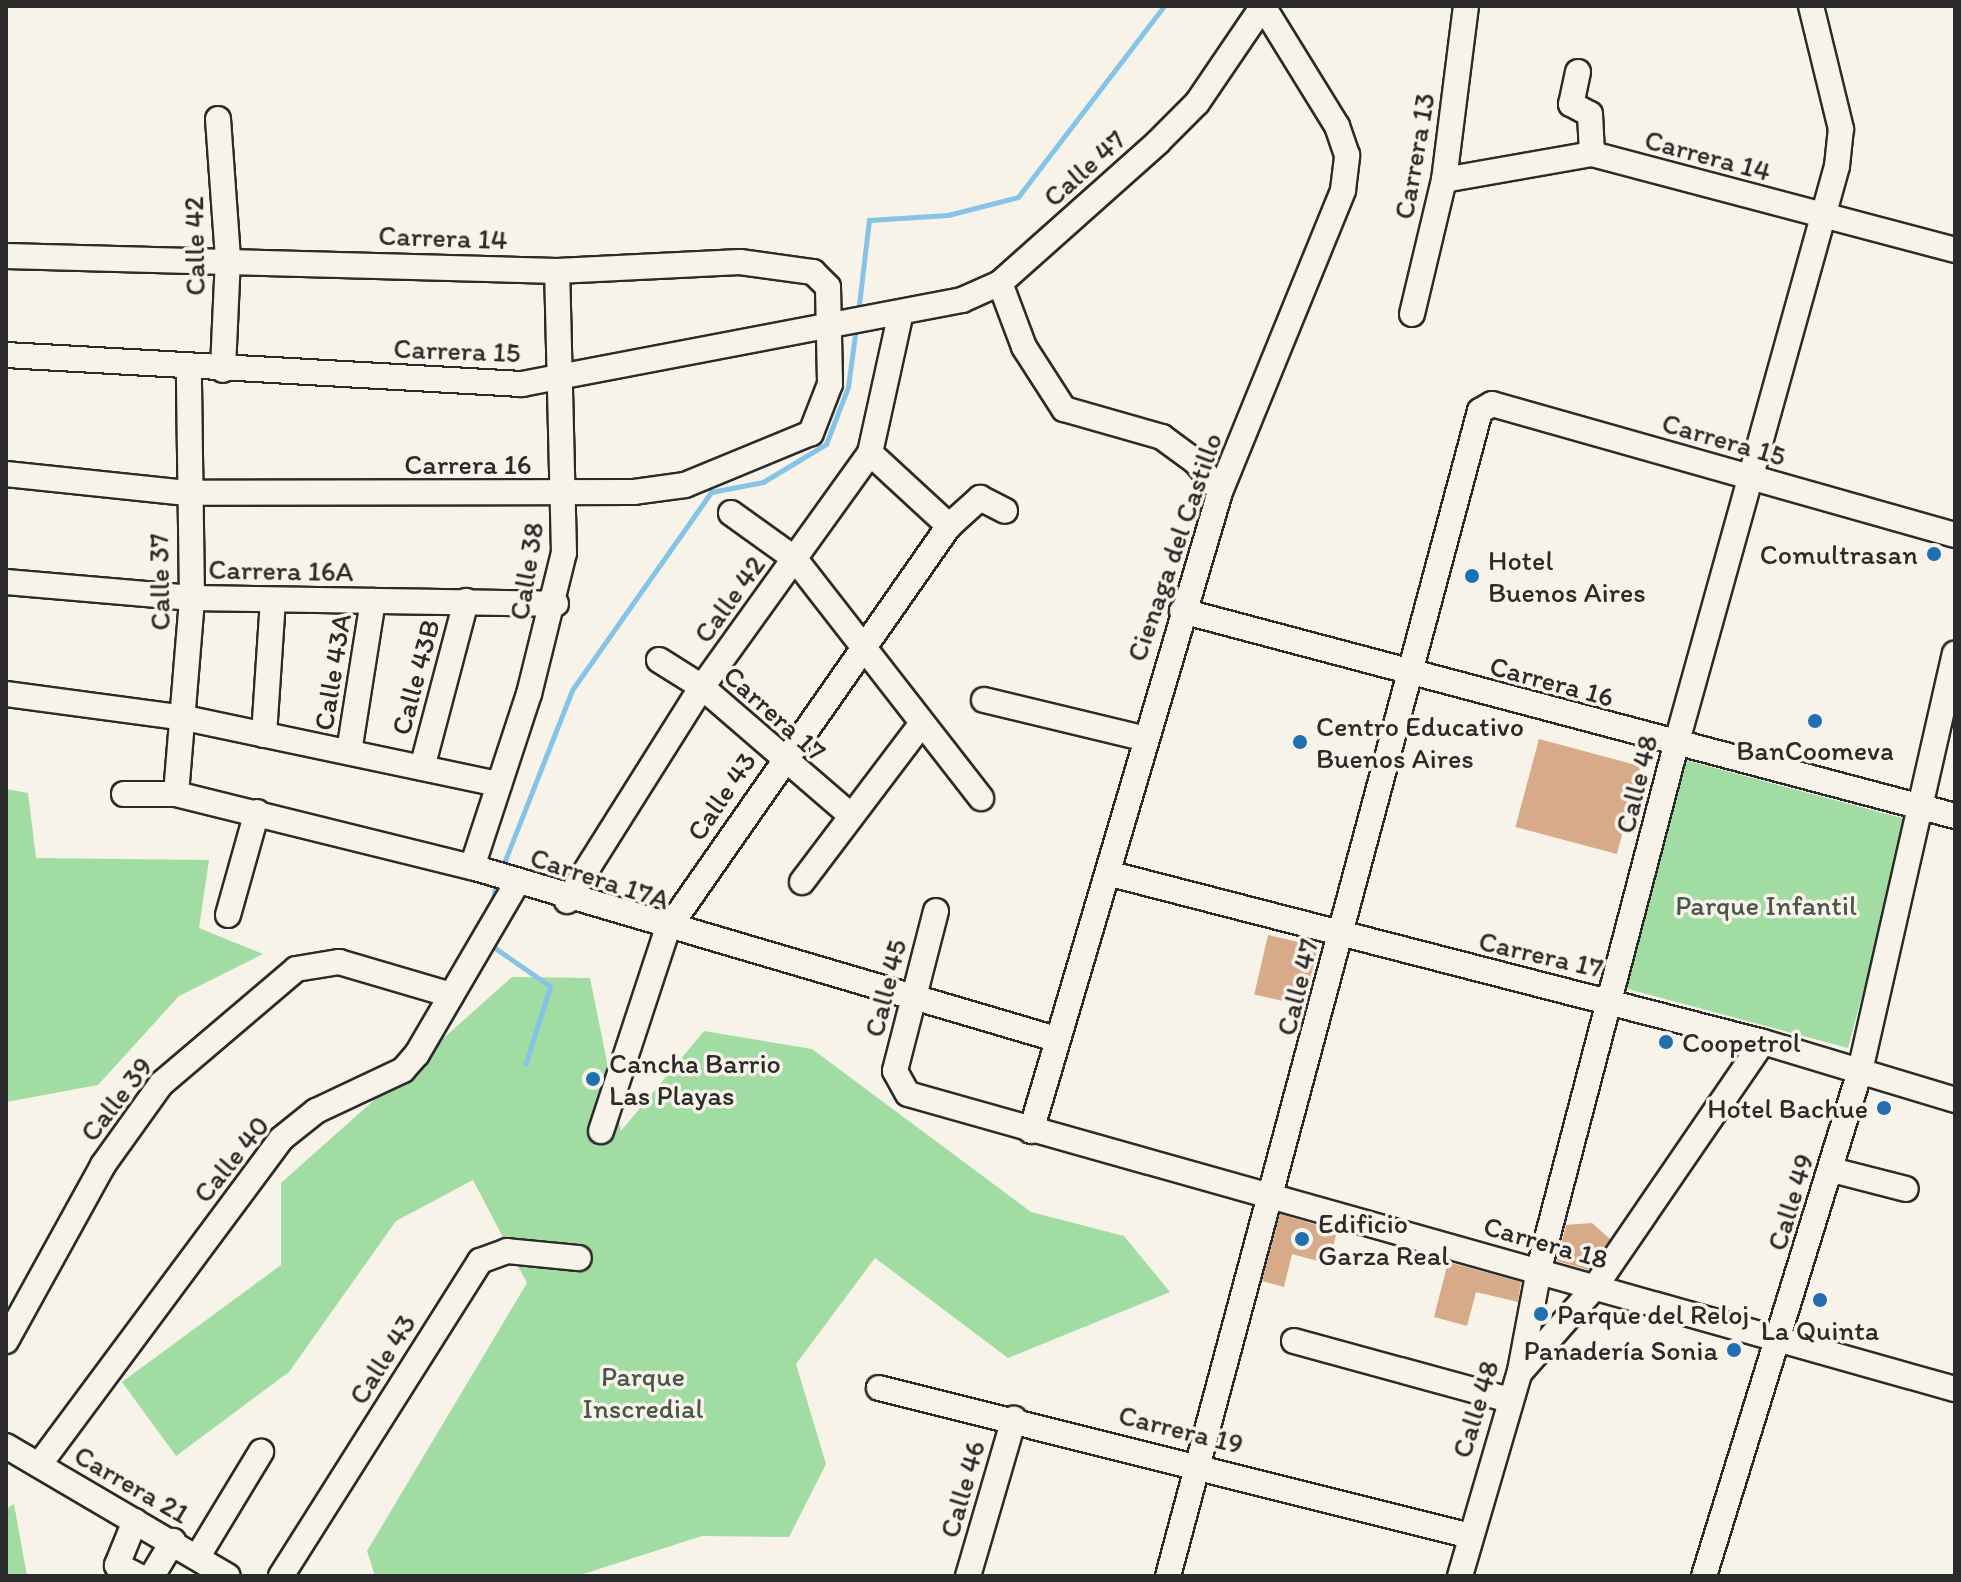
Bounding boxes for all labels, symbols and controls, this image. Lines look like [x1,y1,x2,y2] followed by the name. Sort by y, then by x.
[1386,90,1442,222] street label: Carrera 13
[1036,122,1132,214] street label: Calle 47
[1641,122,1775,188] street label: Carrera 14
[176,196,212,296] street label: Calle 42
[378,218,508,256] street label: Carrera 14
[393,331,521,369] street label: Carrera 15
[1658,405,1790,473] street label: Carrera 15
[1119,428,1229,666] street label: Cienaga del Castillo
[404,447,532,481] street label: Carrera 16
[502,520,550,622] street label: Calle 38
[141,533,177,631] street label: Calle 37
[1760,537,1918,571] place label: Comultrasan
[1488,543,1646,609] place label: Hotel Buenos Aires
[1925,545,1943,563] marker: Comultrasan
[686,549,772,649] street label: Calle 42
[208,552,354,588] street label: Carrera 16A
[1463,567,1481,585] marker: Hotel Buenos Aires
[306,611,358,733] street label: Calle 43A
[383,616,447,738] street label: Calle 43B
[1486,648,1618,714] street label: Carrera 16
[717,658,833,768] street label: Carrera 17
[1316,709,1523,775] place label: Centro Educativo Buenos Aires
[1806,712,1824,730] marker: BanCoomeva
[1608,731,1664,837] street label: Calle 48
[1291,733,1309,751] marker: Centro Educativo Buenos Aires
[1736,733,1894,767] place label: BanCoomeva
[679,745,763,847] street label: Calle 43
[526,840,674,916] street label: Carrera 17A
[1674,888,1858,922] park label: Parque Infantil
[1476,923,1606,985] street label: Carrera 17
[1269,935,1325,1039] street label: Calle 47
[857,936,913,1040] street label: Calle 45
[1682,1025,1801,1059] place label: Coopetrol
[1657,1033,1675,1051] marker: Coopetrol
[609,1046,781,1112] place label: Cancha Barrio Las Playas
[73,1050,159,1148] street label: Calle 39
[584,1070,602,1088] marker: Cancha Barrio Las Playas
[1707,1091,1868,1125] place label: Hotel Bachue
[1875,1099,1893,1117] marker: Hotel Bachue
[186,1109,276,1209] street label: Calle 40
[1759,1150,1821,1254] street label: Calle 49
[1318,1206,1448,1272] place label: Edificio Garza Real
[1480,1208,1612,1276] street label: Carrera 18
[1293,1230,1311,1248] marker: Edificio Garza Real
[1811,1291,1829,1309] marker: La Quinta
[1557,1297,1749,1331] place label: Parque del Reloj
[1532,1305,1550,1323] marker: Parque del Reloj
[341,1308,423,1410] street label: Calle 43
[1761,1313,1879,1347] place label: La Quinta
[1523,1333,1718,1367] place label: Panadería Sonia
[1725,1341,1743,1359] marker: Panadería Sonia
[1444,1356,1506,1462] street label: Calle 48
[583,1359,703,1425] park label: Parque Inscredial
[1115,1397,1247,1461] street label: Carrera 19
[932,1436,992,1542] street label: Calle 46
[69,1438,195,1530] street label: Carrera 21

